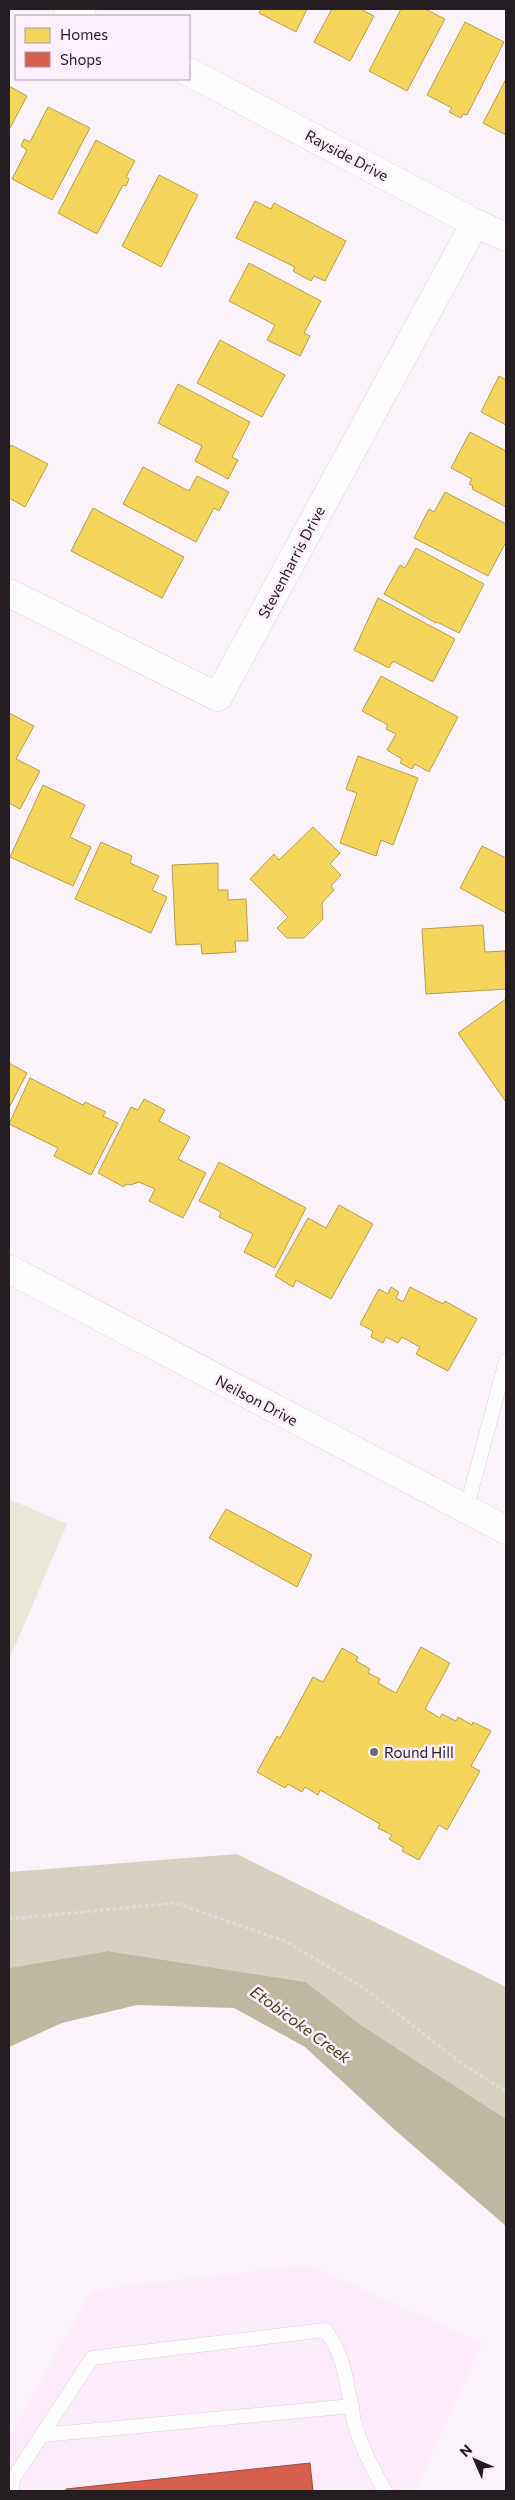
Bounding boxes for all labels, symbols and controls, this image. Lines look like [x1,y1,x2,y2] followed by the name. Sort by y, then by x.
[15,15,190,80] legend
[60,25,108,43] text: Homes
[60,50,102,68] text: Shops
[302,126,392,185] street label: Rayside Drive
[254,503,328,621] street label: Stevenharris Drive
[213,1371,301,1429] street label: Neilson Drive
[384,1743,454,1761] place label: Round Hill
[368,1746,380,1758] marker: Round Hill
[247,1981,355,2067] water label: Etobicoke Creek
[450,2435,500,2485] north arrow
[456,2441,475,2460] text: N

